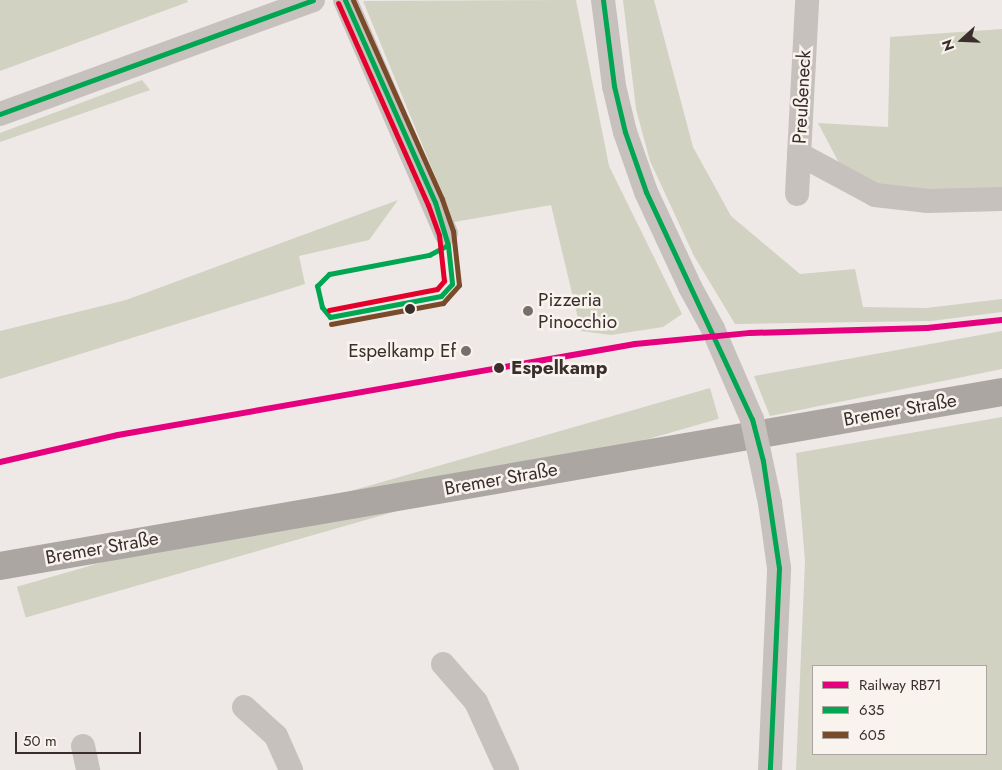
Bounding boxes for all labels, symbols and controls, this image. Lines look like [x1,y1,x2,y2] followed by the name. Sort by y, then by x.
[937,15,987,65] north arrow
[937,36,959,54] text: N
[788,50,816,144] street label: Preußeneck
[538,289,617,333] place label: Pizzeria Pinocchio
[405,304,415,314] unlabelled marker
[522,305,534,317] marker: Pizzeria Pinocchio
[348,340,456,362] place label: Espelkamp Ef
[460,345,472,357] marker: Espelkamp Ef
[511,357,607,379] place label: Espelkamp
[491,360,507,376] marker: Espelkamp
[842,389,958,431] street label: Bremer Straße
[443,458,559,500] street label: Bremer Straße
[44,527,160,569] street label: Bremer Straße
[812,665,987,755] legend
[859,674,942,696] text: Railway RB71
[859,699,884,721] text: 635
[18,722,144,754] scale bar
[859,724,885,746] text: 605
[23,730,57,752] text: 50 m

